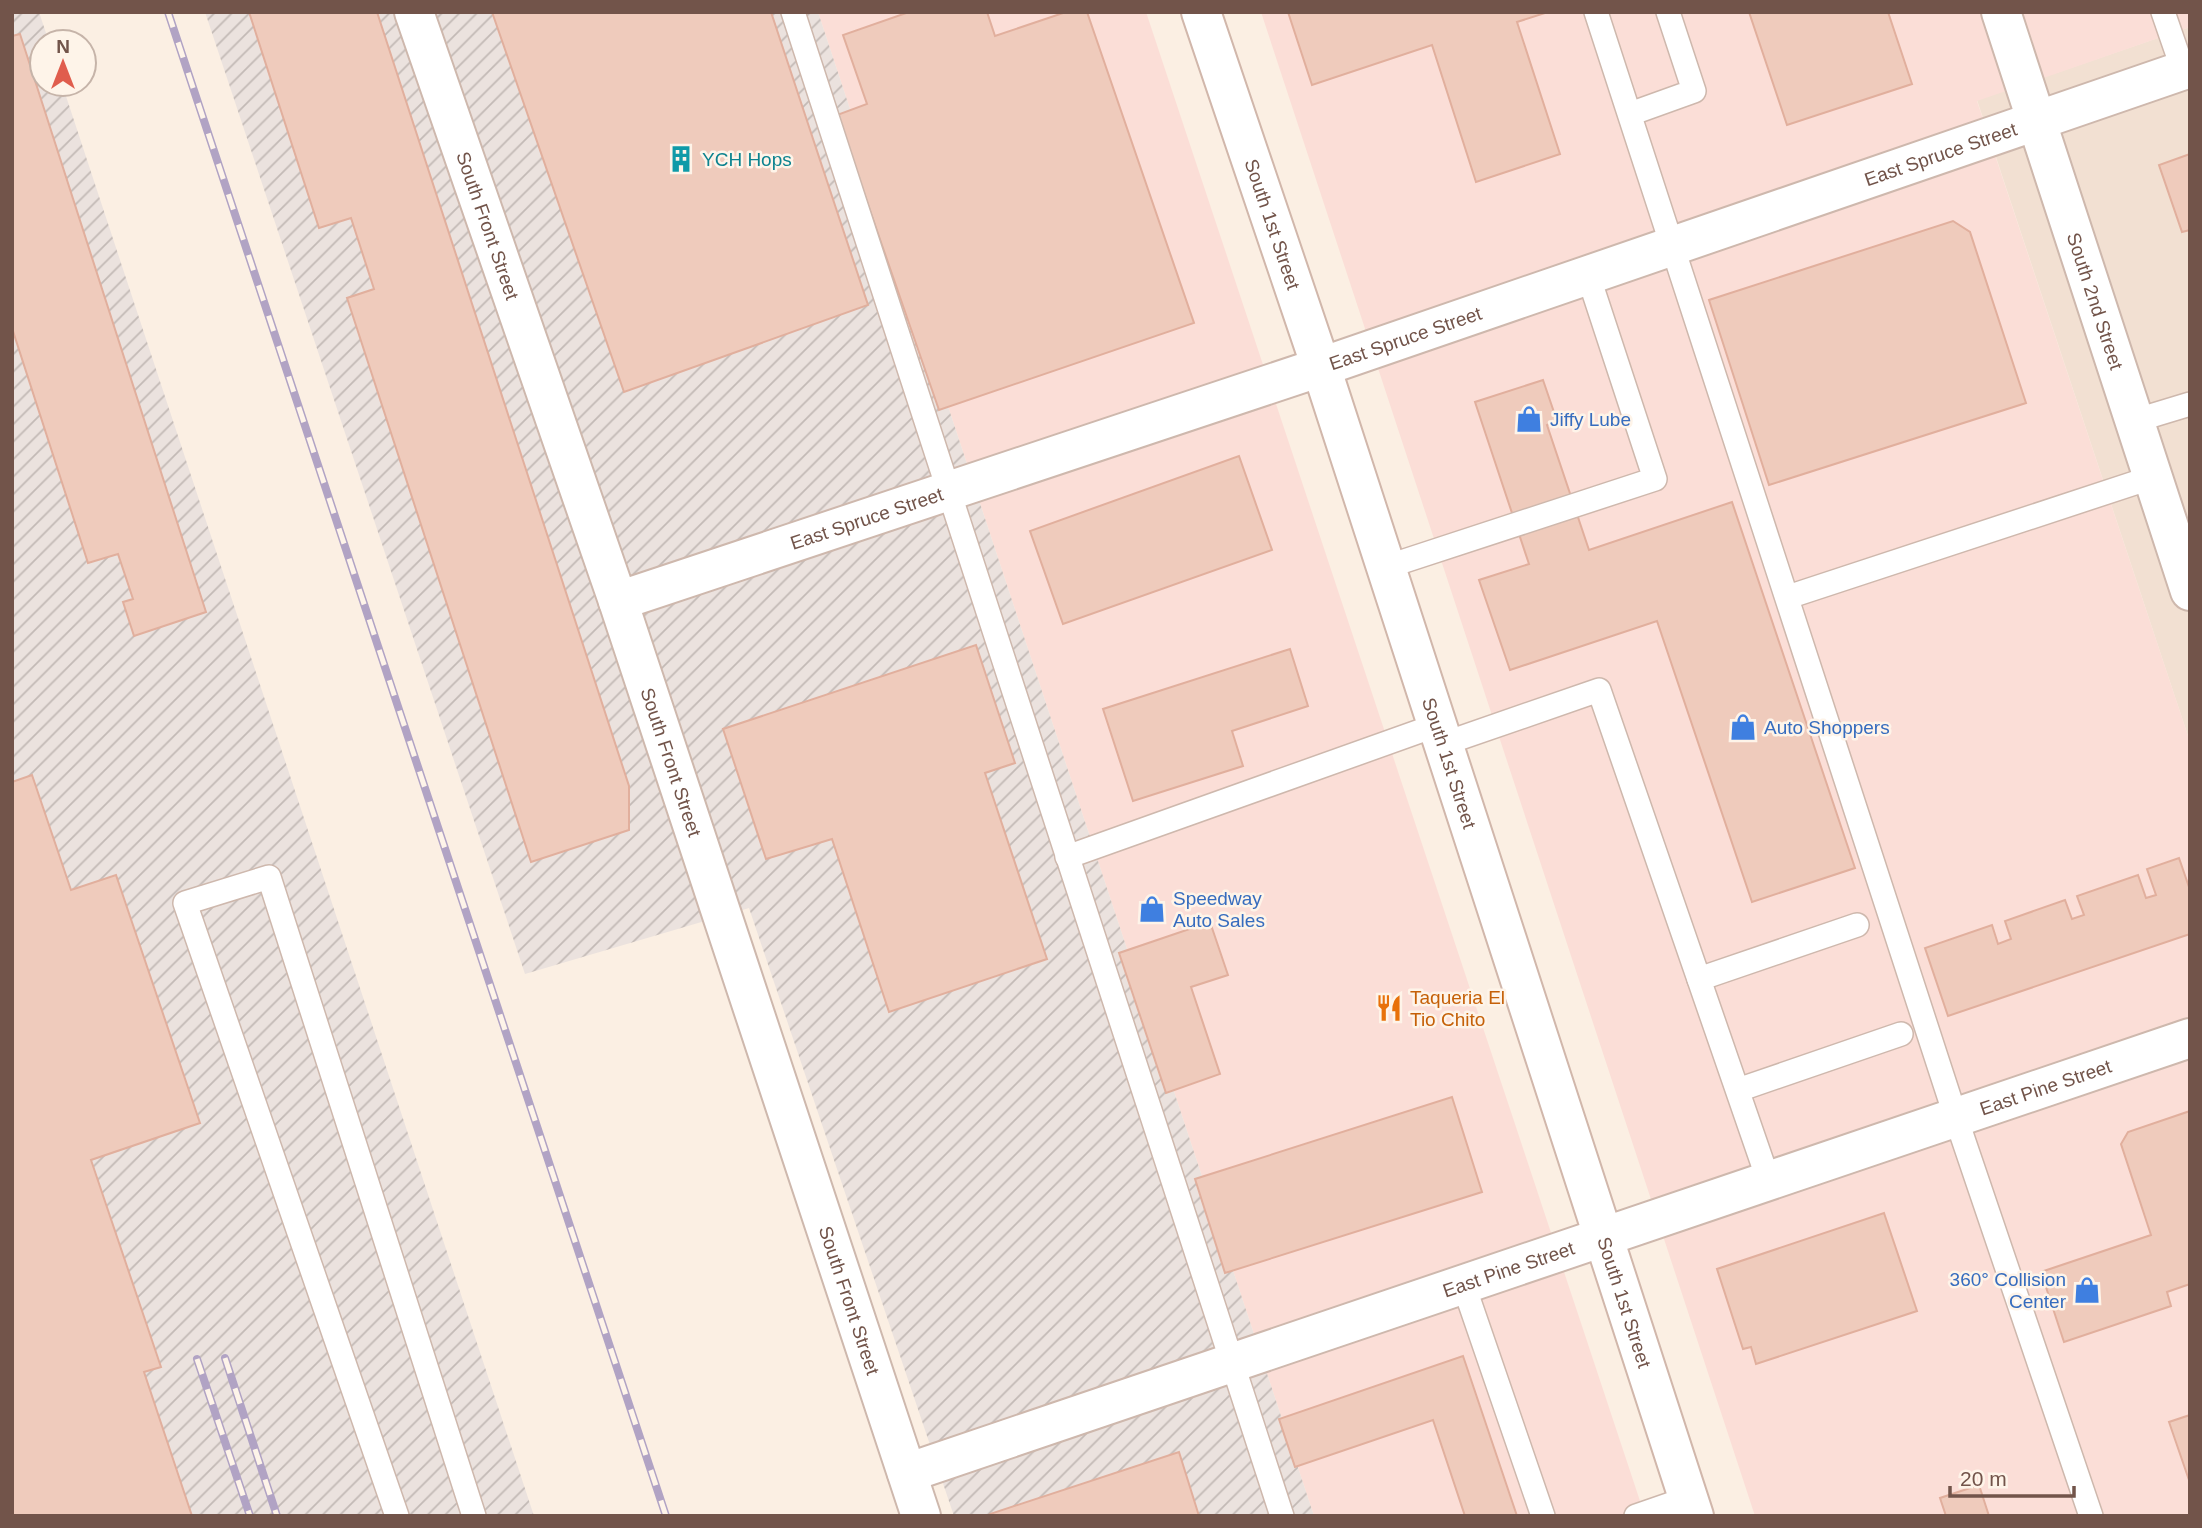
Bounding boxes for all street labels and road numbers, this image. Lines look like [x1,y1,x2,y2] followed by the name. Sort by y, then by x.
[1862,118,2020,190] street label: East Spruce Street
[453,149,524,303] street label: South Front Street
[1241,156,1305,293] street label: South 1st Street
[2063,230,2128,373] street label: South 2nd Street
[1326,302,1485,374] street label: East Spruce Street
[788,483,946,553] street label: East Spruce Street
[637,685,706,840] street label: South Front Street
[1418,695,1481,832] street label: South 1st Street
[1977,1055,2114,1119] street label: East Pine Street
[815,1223,884,1378] street label: South Front Street
[1594,1234,1656,1371] street label: South 1st Street
[1440,1237,1577,1301] street label: East Pine Street

